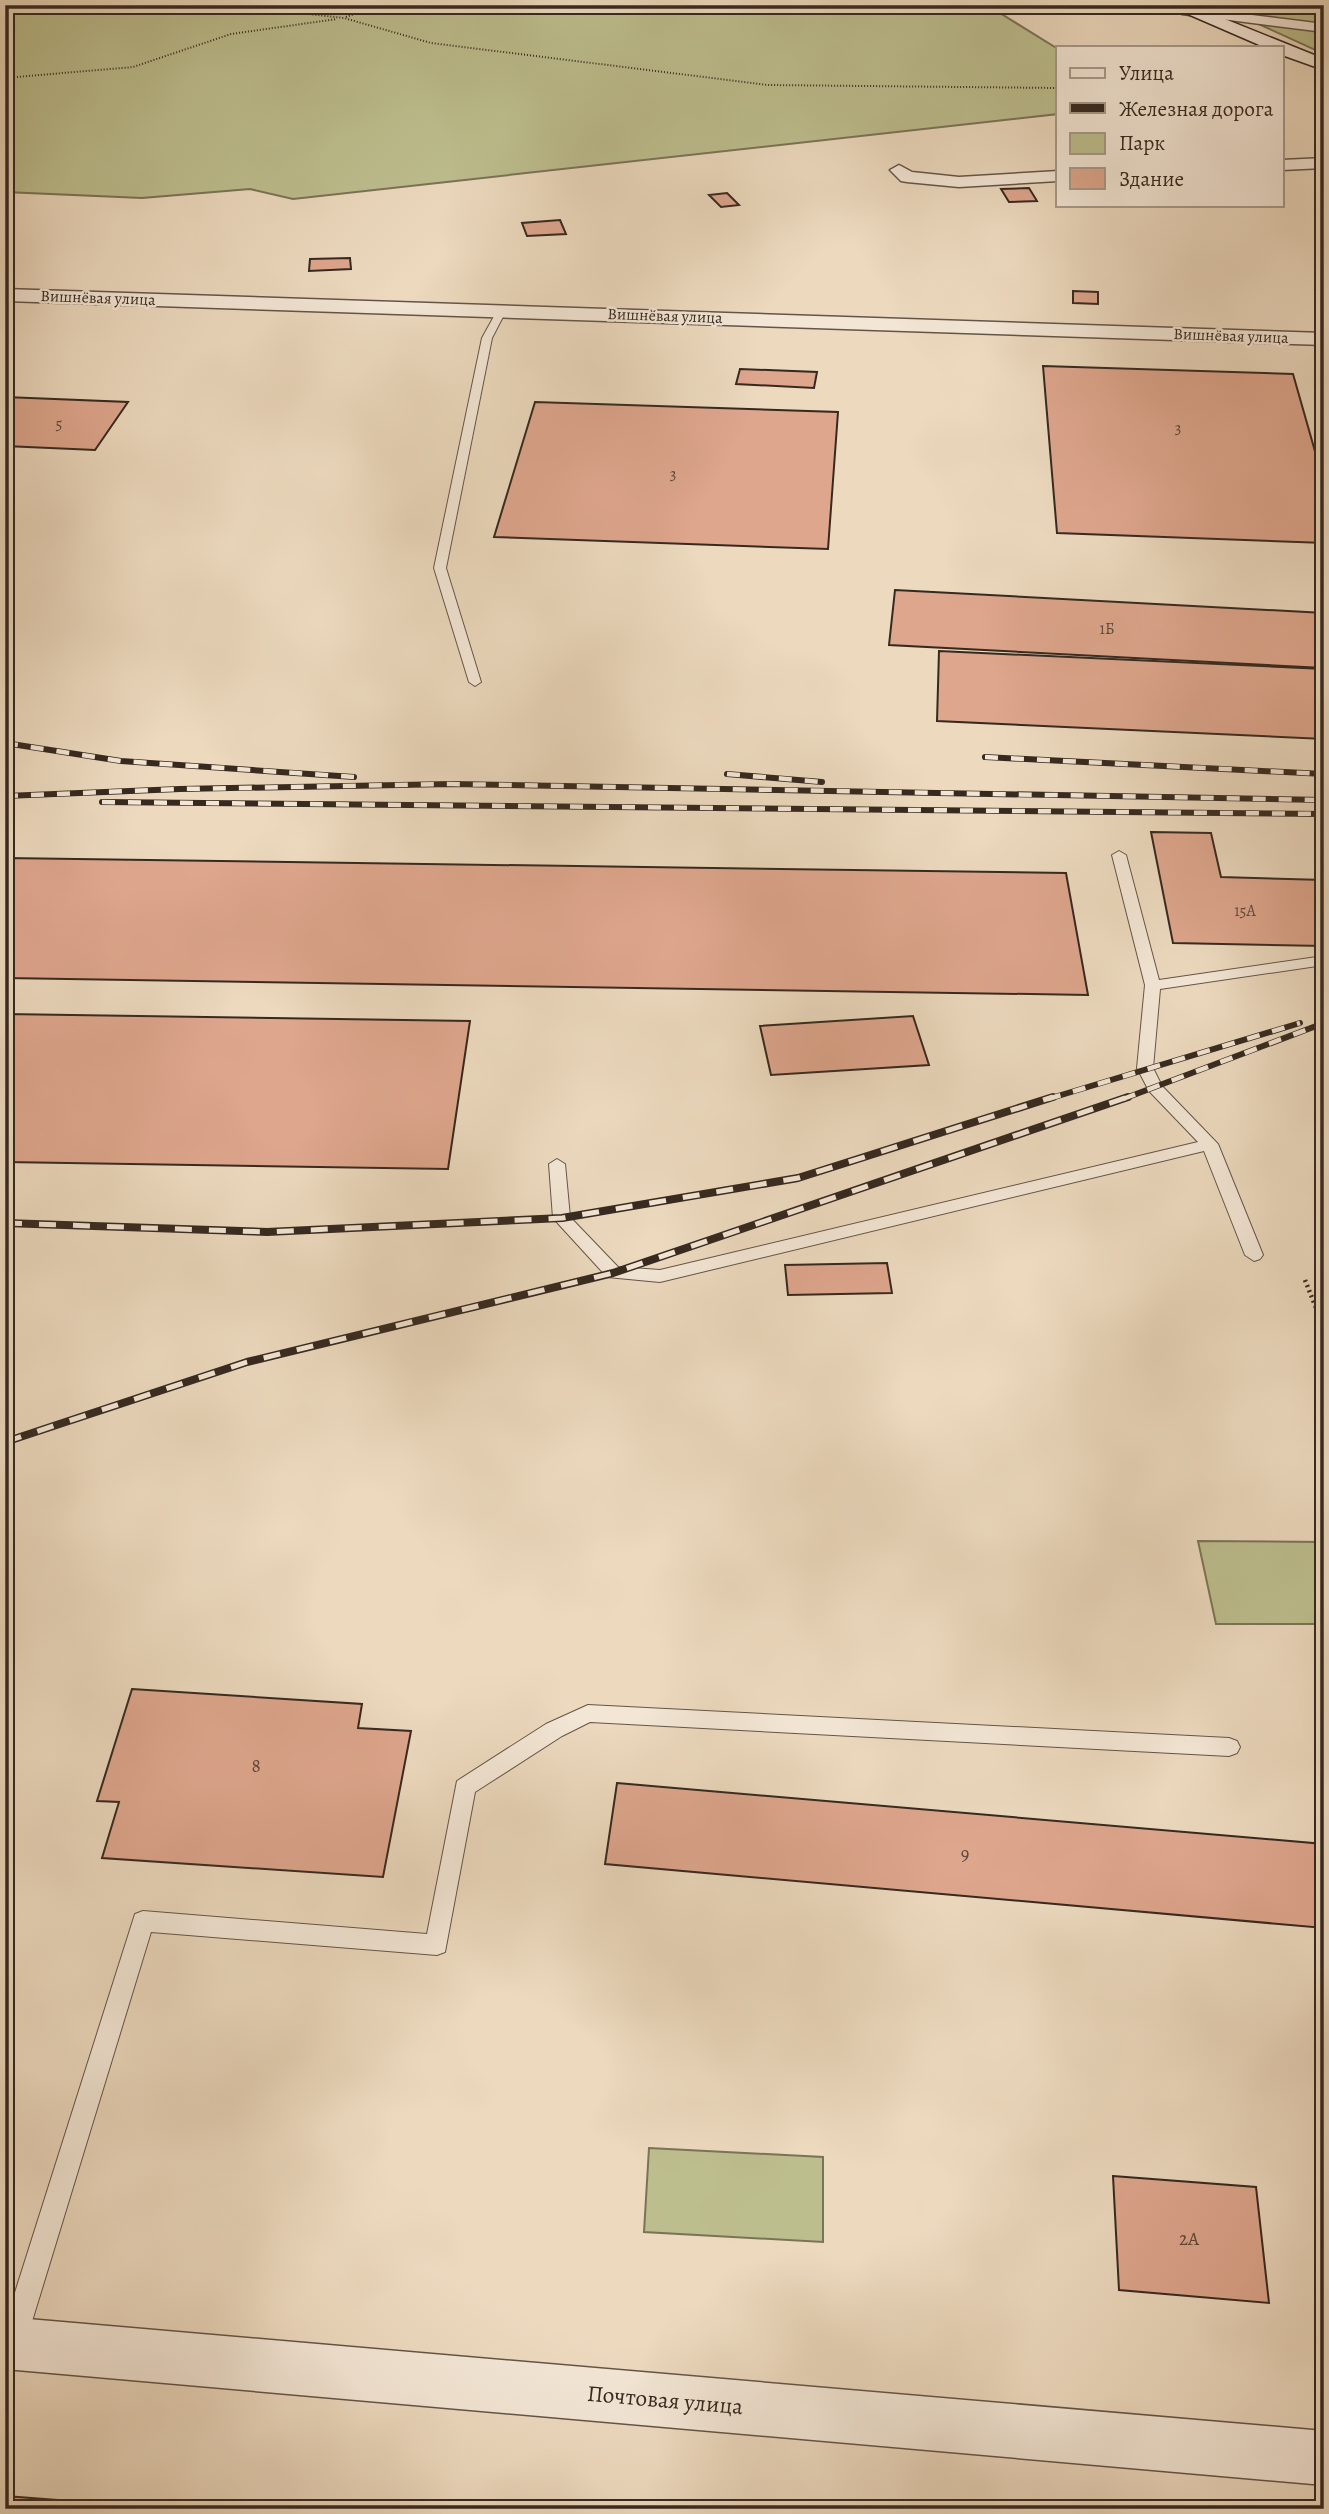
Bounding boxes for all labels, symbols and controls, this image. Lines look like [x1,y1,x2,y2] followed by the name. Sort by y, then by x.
[1056,46,1284,206] legend
[1119,59,1174,87] text: Улица
[1119,95,1274,123] text: Железная дорога
[1119,129,1165,157] text: Парк
[1119,165,1184,193] text: Здание
[40,285,157,311] street label: Вишнёвая улица
[607,303,724,329] street label: Вишнёвая улица
[1173,323,1290,349] street label: Вишнёвая улица
[56,413,63,435] house number: 5
[1175,417,1181,439] house number: 3
[670,463,676,485] house number: 3
[1099,618,1115,640] house number: 1Б
[1234,900,1257,922] house number: 15А
[251,1753,261,1779] house number: 8
[961,1841,969,1867] house number: 9
[1179,2226,1200,2252] house number: 2A
[586,2378,745,2422] street label: Почтовая улица

